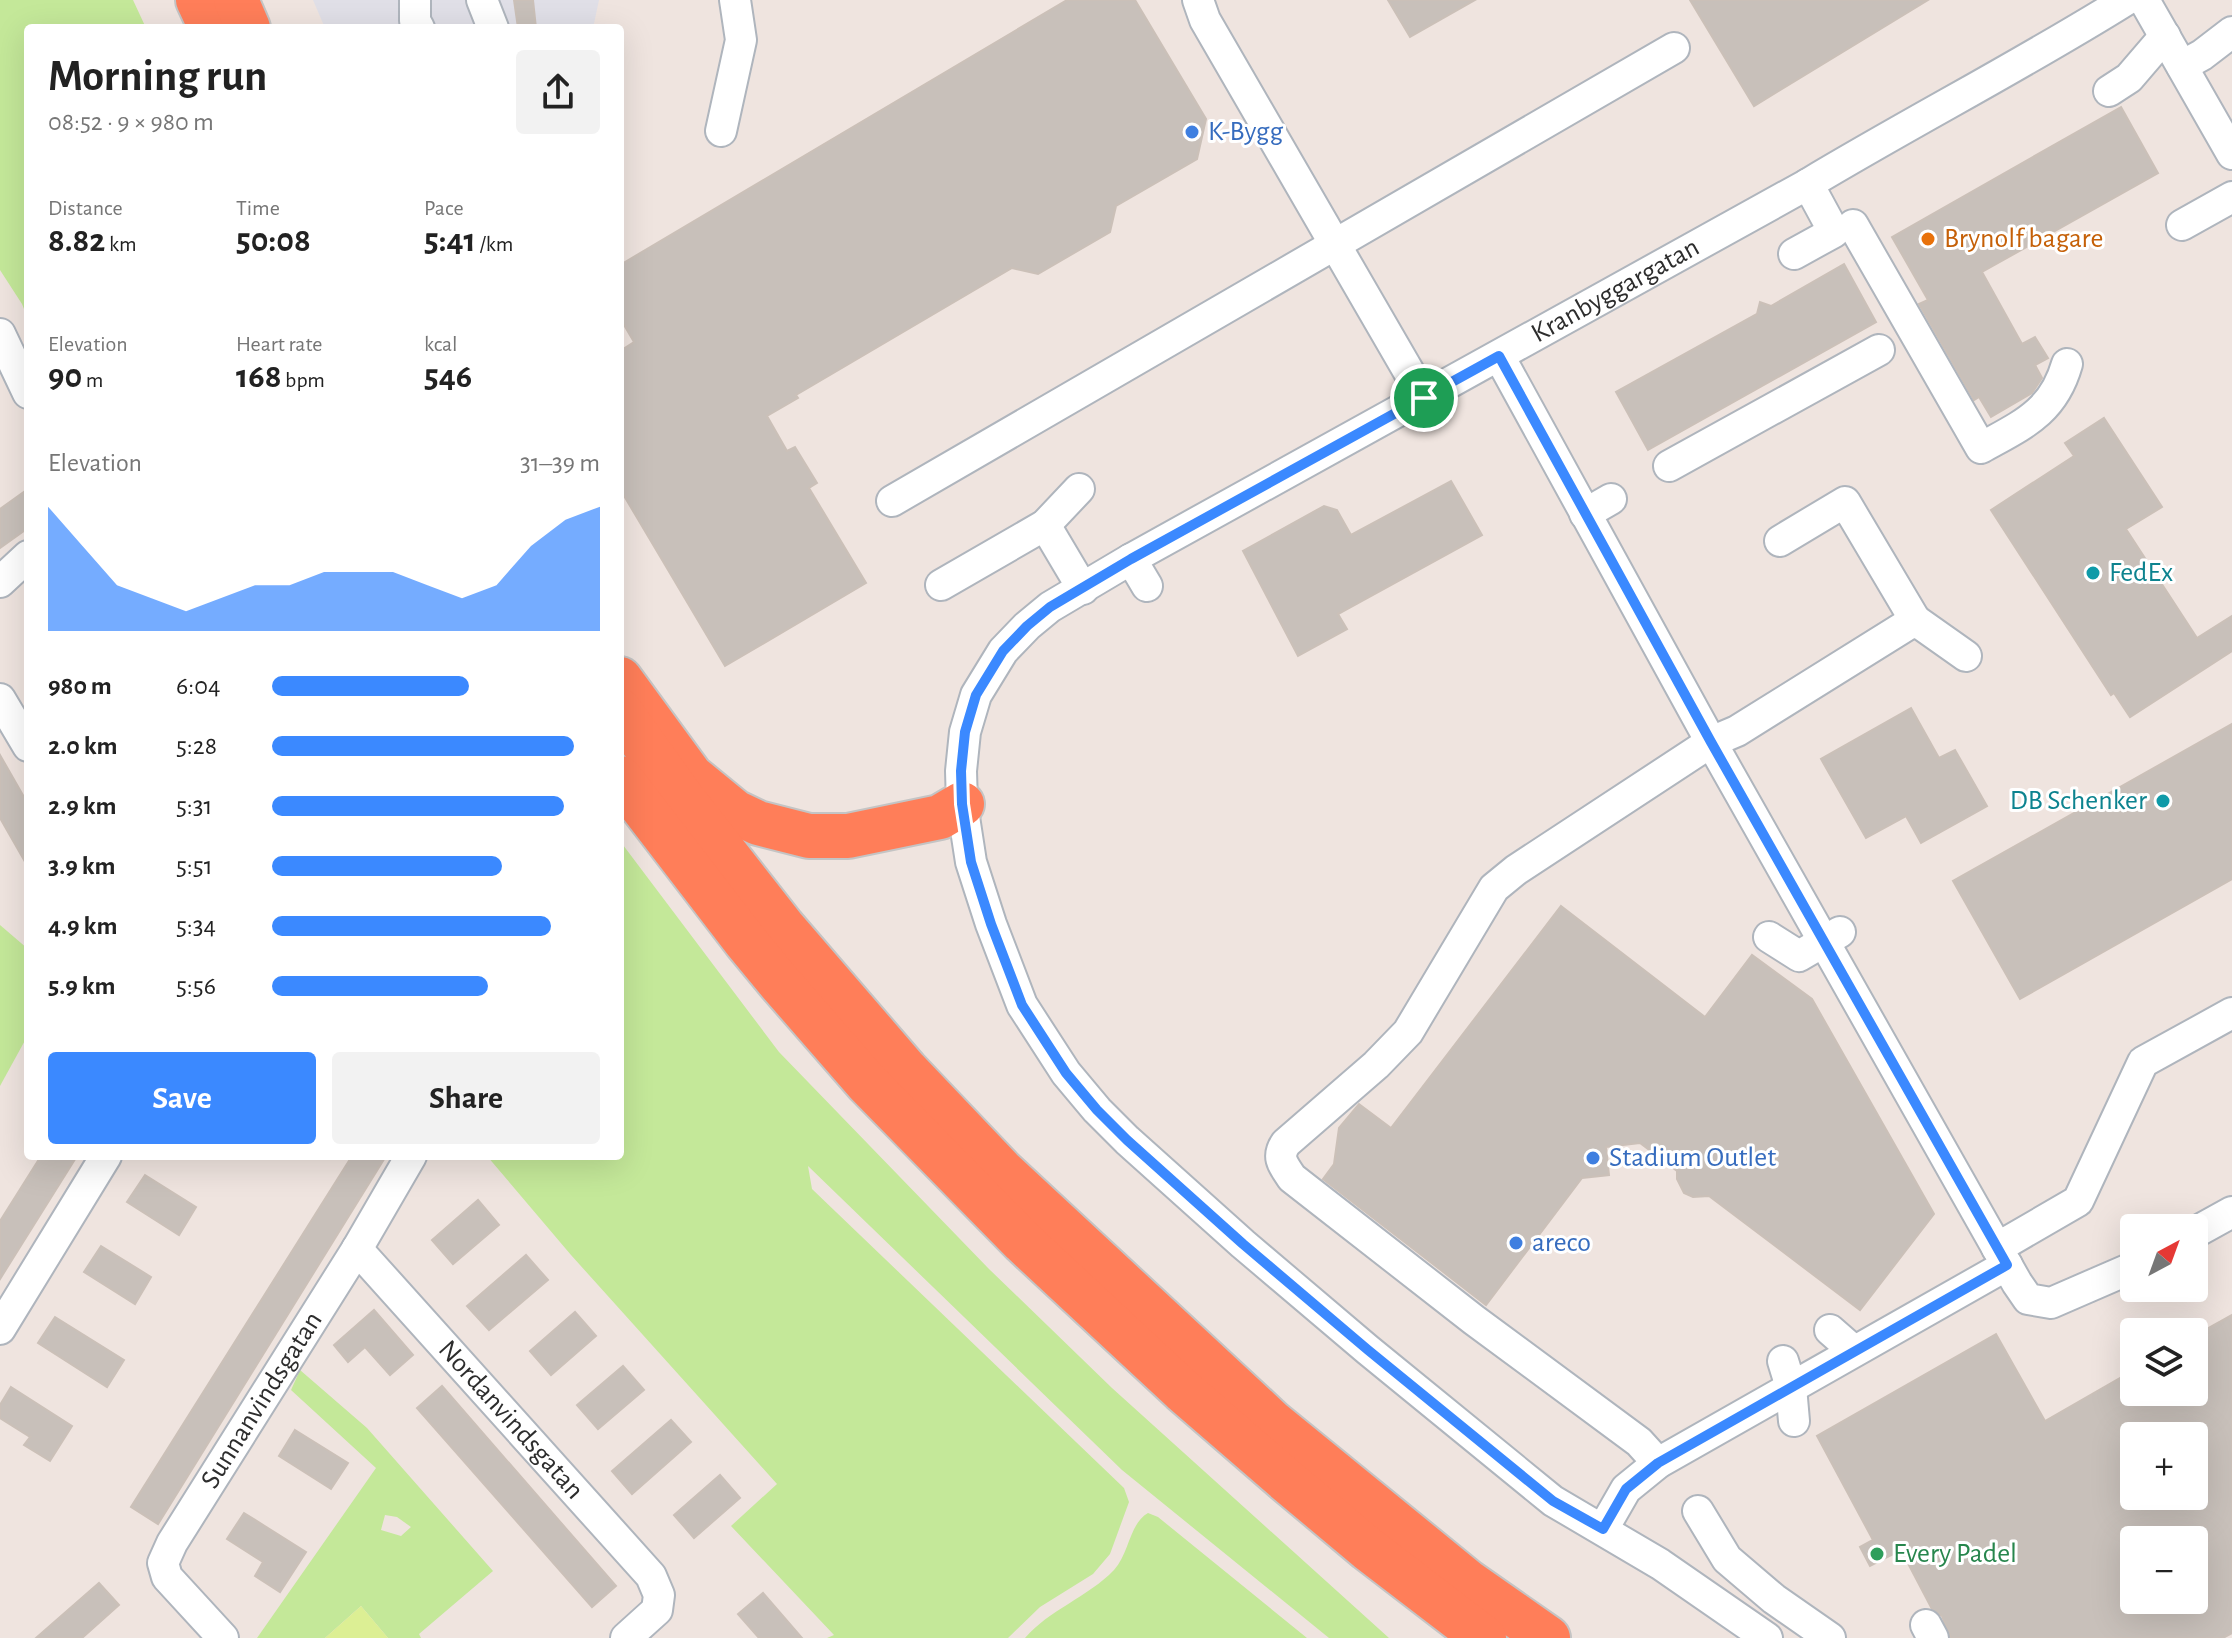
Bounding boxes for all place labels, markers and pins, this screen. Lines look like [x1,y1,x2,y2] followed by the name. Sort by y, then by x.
[1208,118,1283,146] place label: K-Bygg
[1183,123,1201,141] marker: K-Bygg
[1944,225,2104,253] place label: Brynolf bagare
[1919,230,1937,248] marker: Brynolf bagare
[1390,364,1458,432] pin
[2109,559,2173,587] place label: FedEx
[2084,564,2102,582] marker: FedEx
[2010,787,2147,815] place label: DB Schenker
[2154,792,2172,810] marker: DB Schenker
[1609,1144,1776,1172] place label: Stadium Outlet
[1584,1149,1602,1167] marker: Stadium Outlet
[1532,1229,1591,1257] place label: areco
[1507,1234,1525,1252] marker: areco
[1893,1540,2017,1568] place label: Every Padel
[1868,1545,1886,1563] marker: Every Padel

